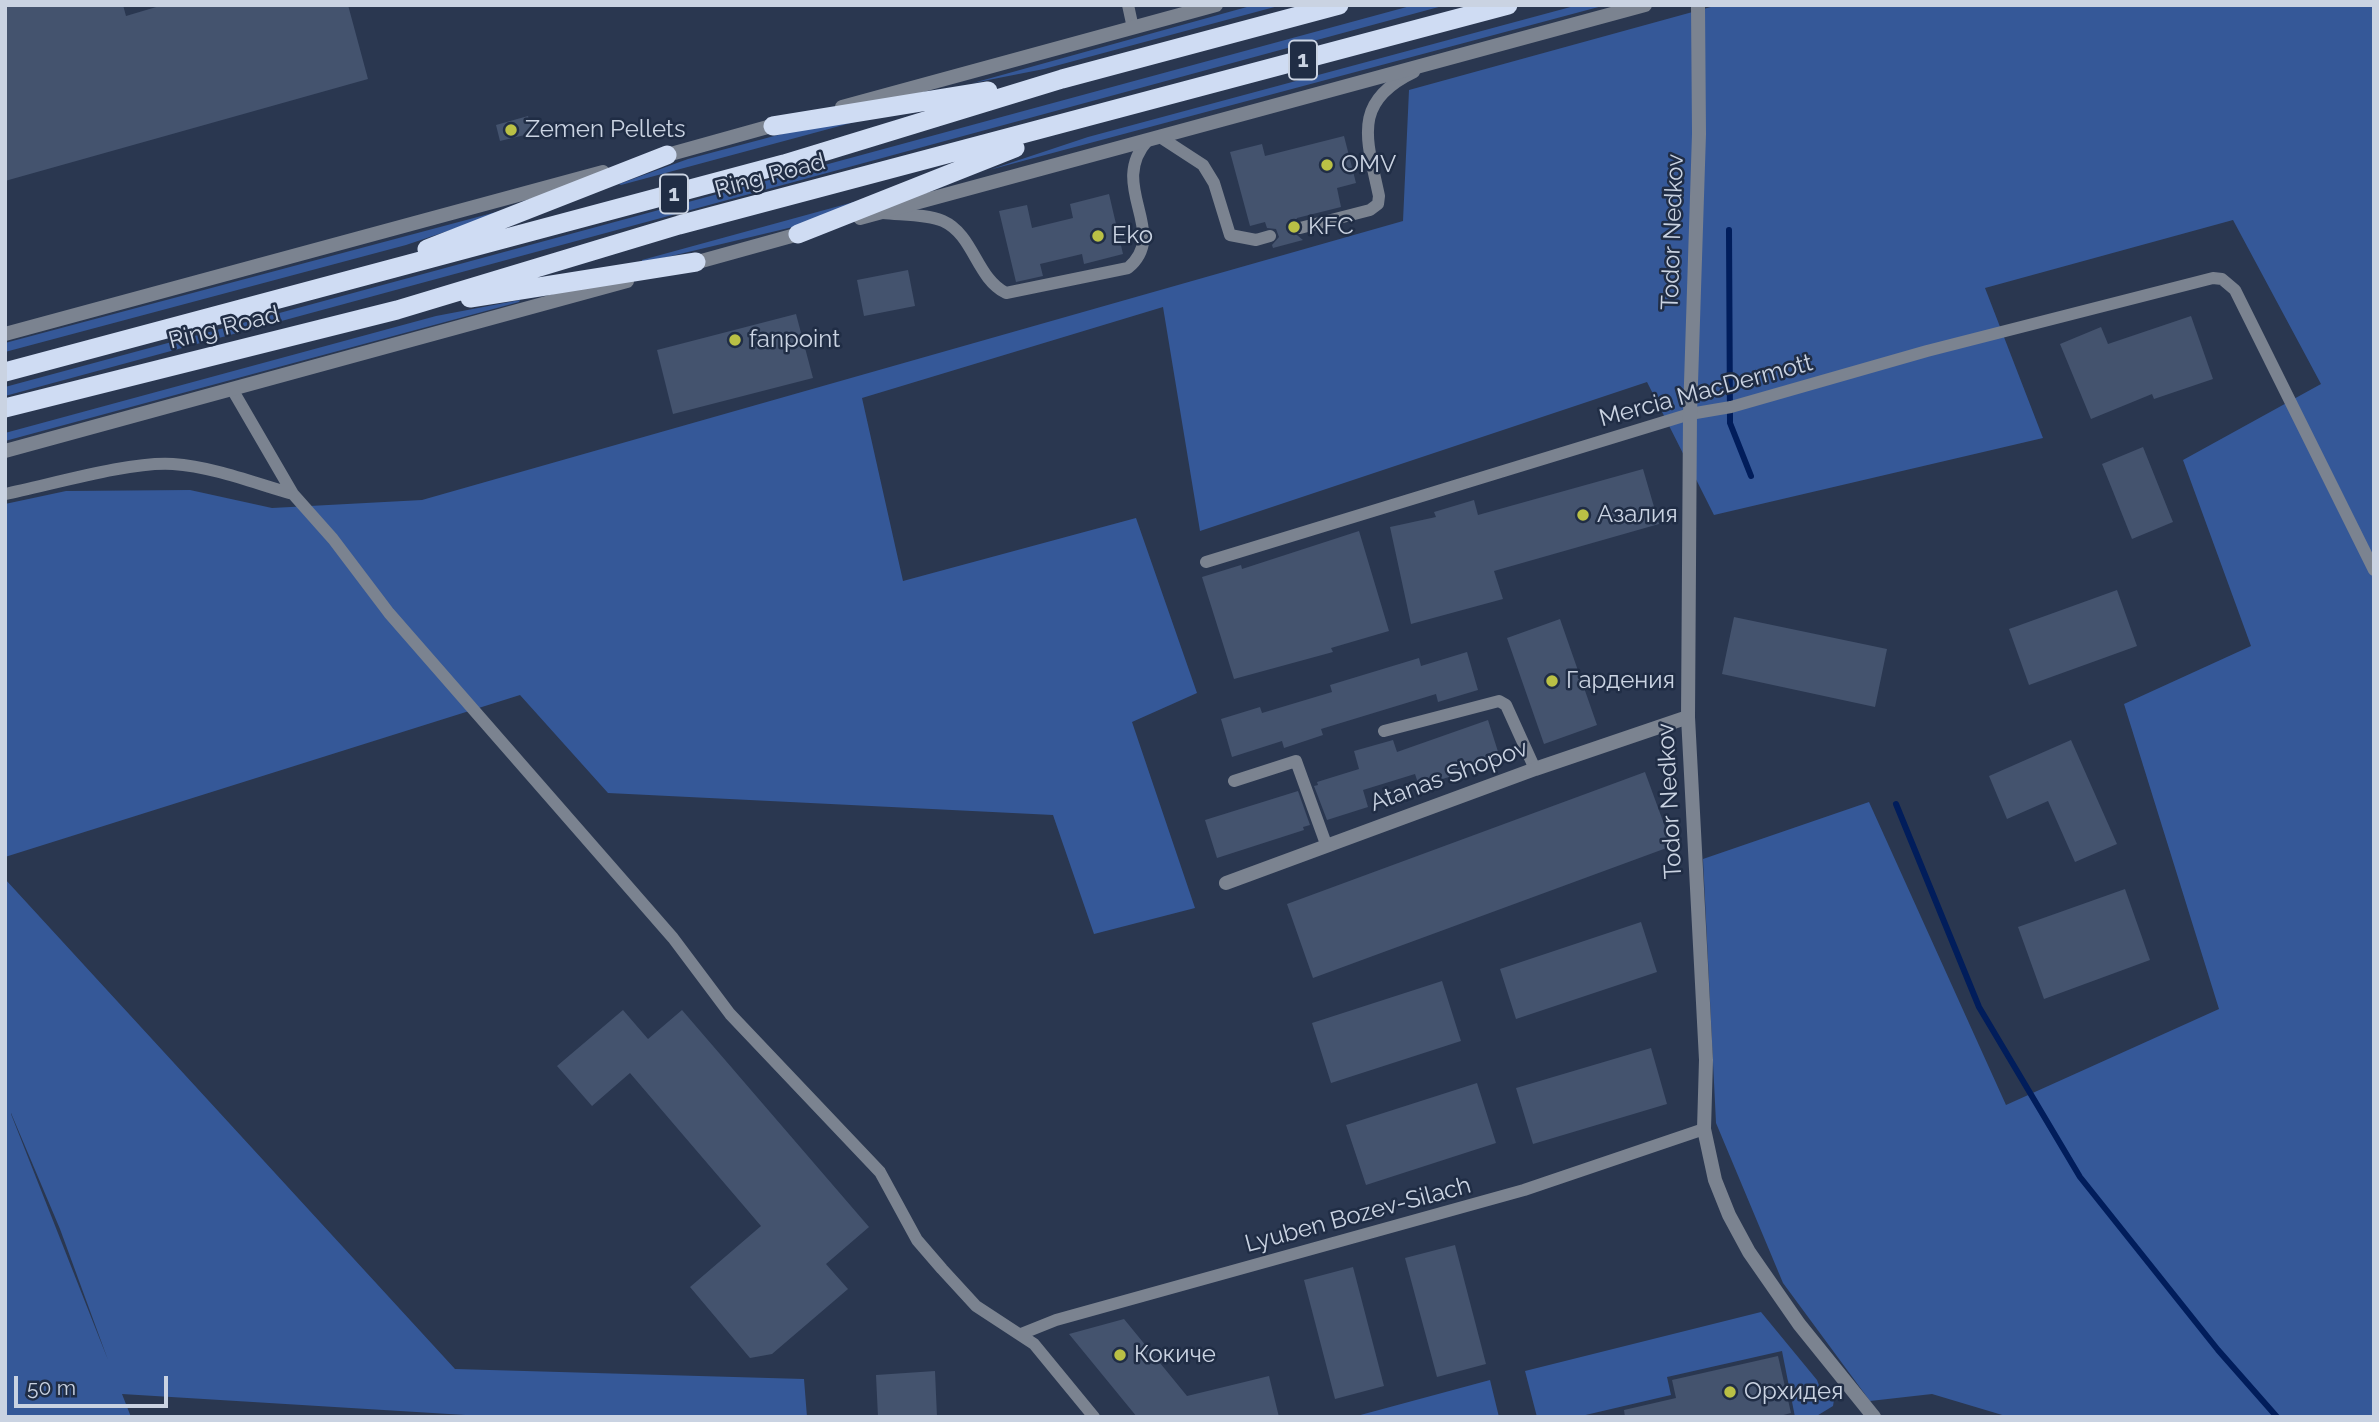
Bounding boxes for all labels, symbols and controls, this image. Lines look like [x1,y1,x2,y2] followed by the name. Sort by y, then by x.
[1289,40,1317,80] road number: 1
[525,116,686,144] place label: Zemen Pellets
[503,122,519,138] marker: Zemen Pellets
[712,147,828,205] street label: Ring Road
[1341,151,1396,179] place label: OMV
[1656,154,1690,310] street label: Todor Nedkov
[1319,157,1335,173] marker: OMV
[660,174,688,214] road number: 1
[1308,213,1354,241] place label: KFC
[1286,219,1302,235] marker: KFC
[1112,222,1153,250] place label: Eko
[1090,228,1106,244] marker: Eko
[166,300,282,356] street label: Ring Road
[749,326,840,354] place label: fanpoint
[727,332,743,348] marker: fanpoint
[1596,349,1816,433] street label: Mercia MаcDermott
[1597,501,1678,529] place label: Азалия
[1575,507,1591,523] marker: Азалия
[1566,667,1675,695] place label: Гардения
[1544,673,1560,689] marker: Гардения
[1652,722,1688,880] street label: Todor Nedkov
[1366,734,1532,818] street label: Atanas Shopov
[1242,1171,1474,1259] street label: Lyuben Bozev-Silach
[1134,1341,1216,1369] place label: Кокиче
[1112,1347,1128,1363] marker: Кокиче
[18,1362,172,1406] scale bar
[27,1375,76,1400] text: 50 m
[1744,1378,1844,1406] place label: Орхидея
[1722,1384,1738,1400] marker: Орхидея

